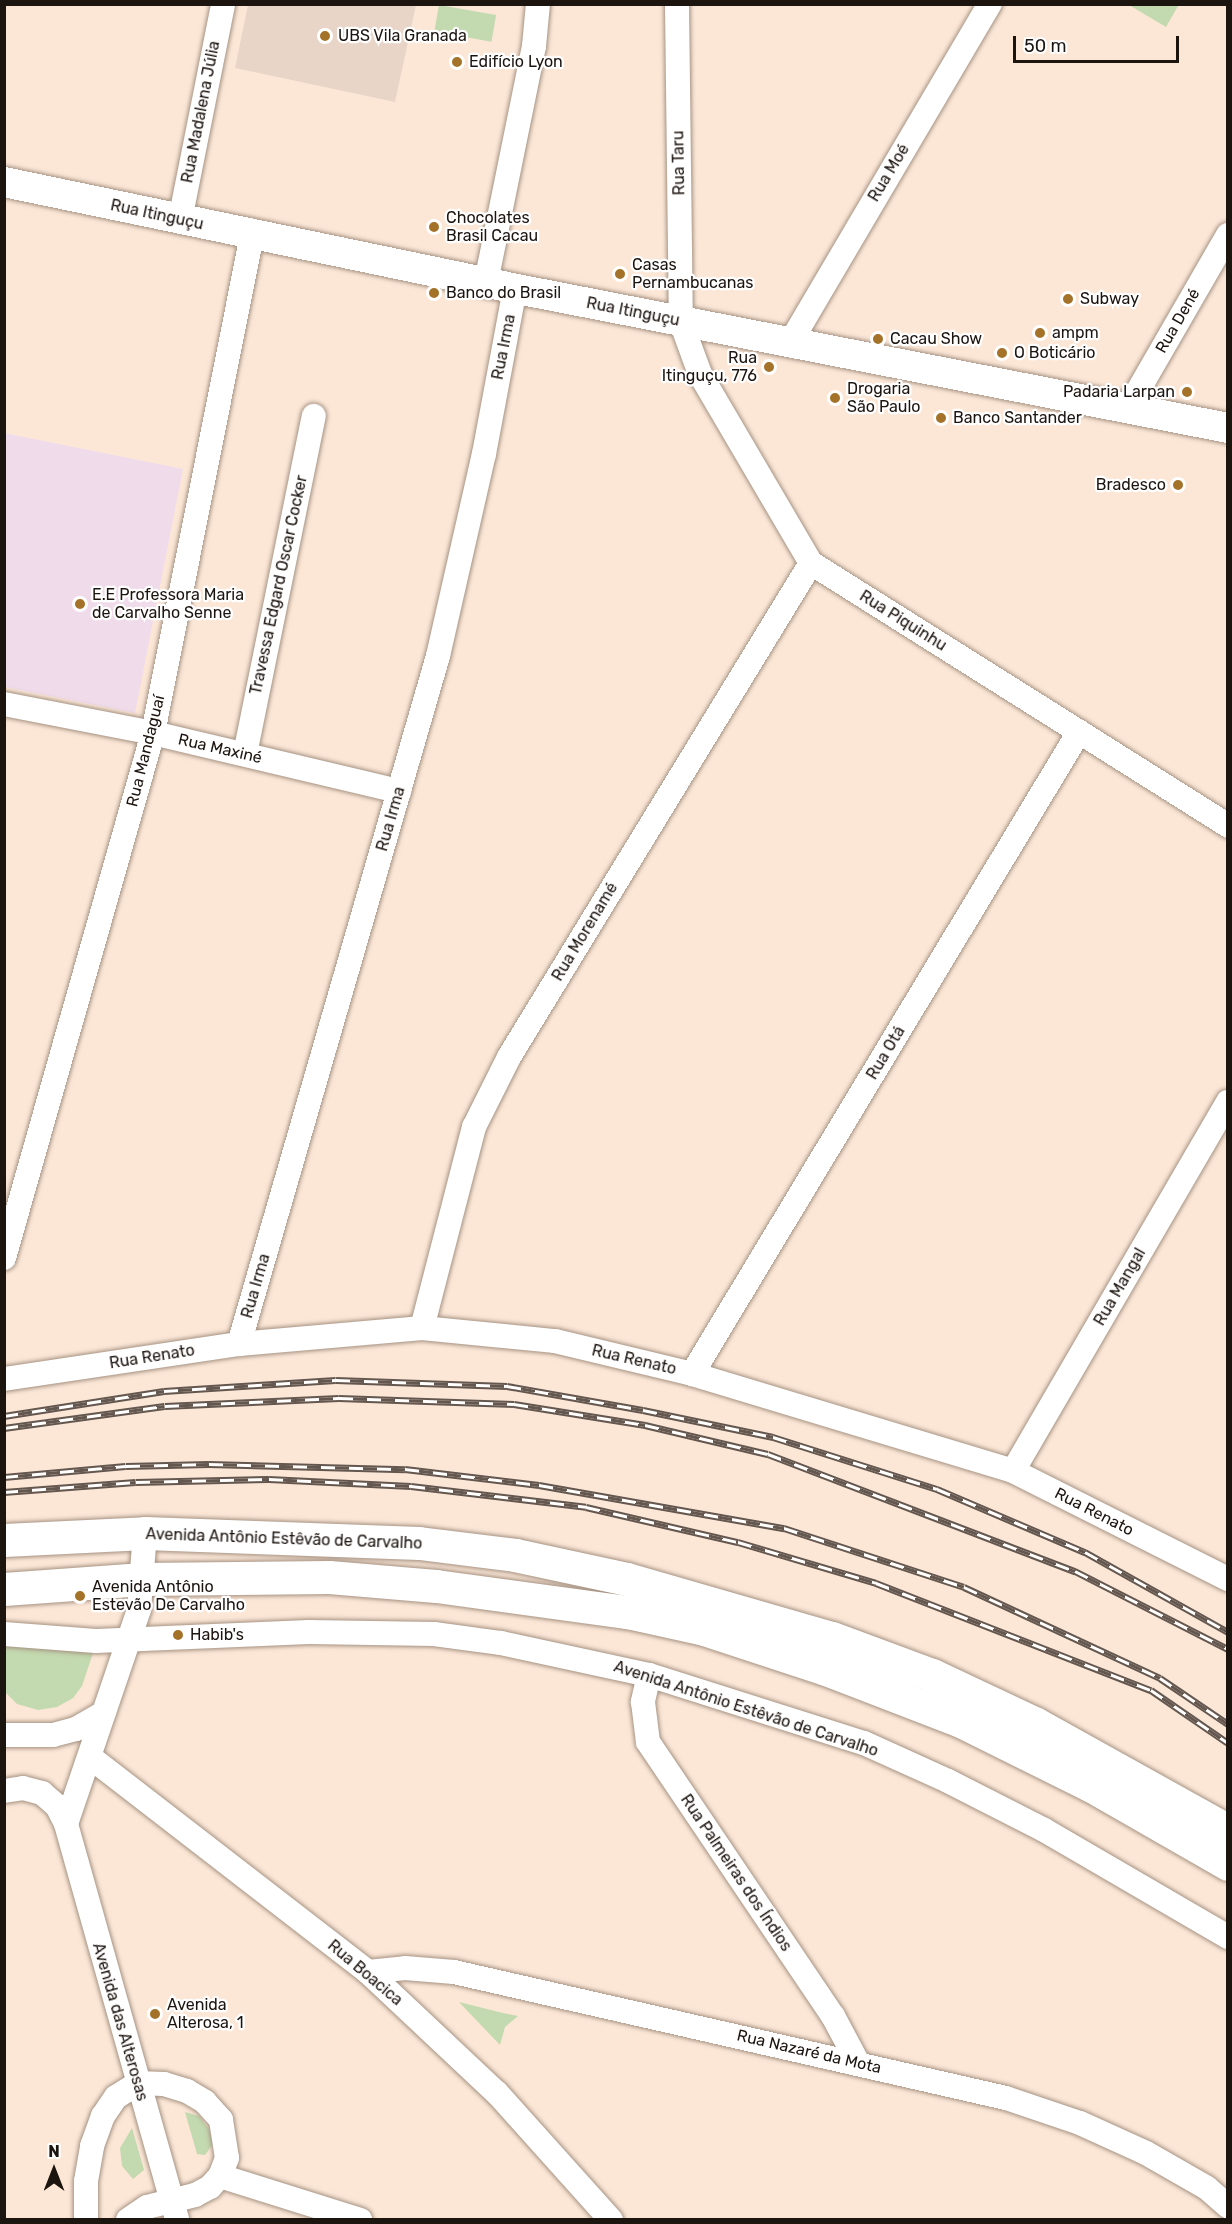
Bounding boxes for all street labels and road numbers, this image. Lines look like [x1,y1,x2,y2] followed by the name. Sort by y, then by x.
[178,39,224,185] street label: Rua Madalena Júlia
[669,130,689,196] street label: Rua Taru
[864,141,914,205] street label: Rua Moé
[109,196,205,234] street label: Rua Itinguçu
[1152,285,1204,357] street label: Rua Dené
[585,294,681,330] street label: Rua Itinguçu
[488,313,520,381] street label: Rua Irma
[246,473,312,697] street label: Travessa Edgard Oscar Cocker
[856,587,950,655] street label: Rua Piquinhu
[123,693,169,809] street label: Rua Mandaguaí
[176,730,264,768] street label: Rua Maxiné
[373,784,409,854] street label: Rua Irma
[548,879,622,985] street label: Rua Morenamé
[863,1023,909,1083] street label: Rua Otá
[1090,1245,1150,1329] street label: Rua Mangal
[238,1251,274,1321] street label: Rua Irma
[108,1341,196,1373] street label: Rua Renato
[590,1341,678,1379] street label: Rua Renato
[1051,1484,1137,1540] street label: Rua Renato
[145,1525,423,1553] street label: Avenida Antônio Estêvão de Carvalho
[611,1657,881,1761] street label: Avenida Antônio Estêvão de Carvalho
[676,1791,796,1955] street label: Rua Palmeiras dos Índios
[324,1936,406,2010] street label: Rua Boacica
[88,1940,152,2104] street label: Avenida das Alterosas
[735,2026,883,2078] street label: Rua Nazaré da Mota

